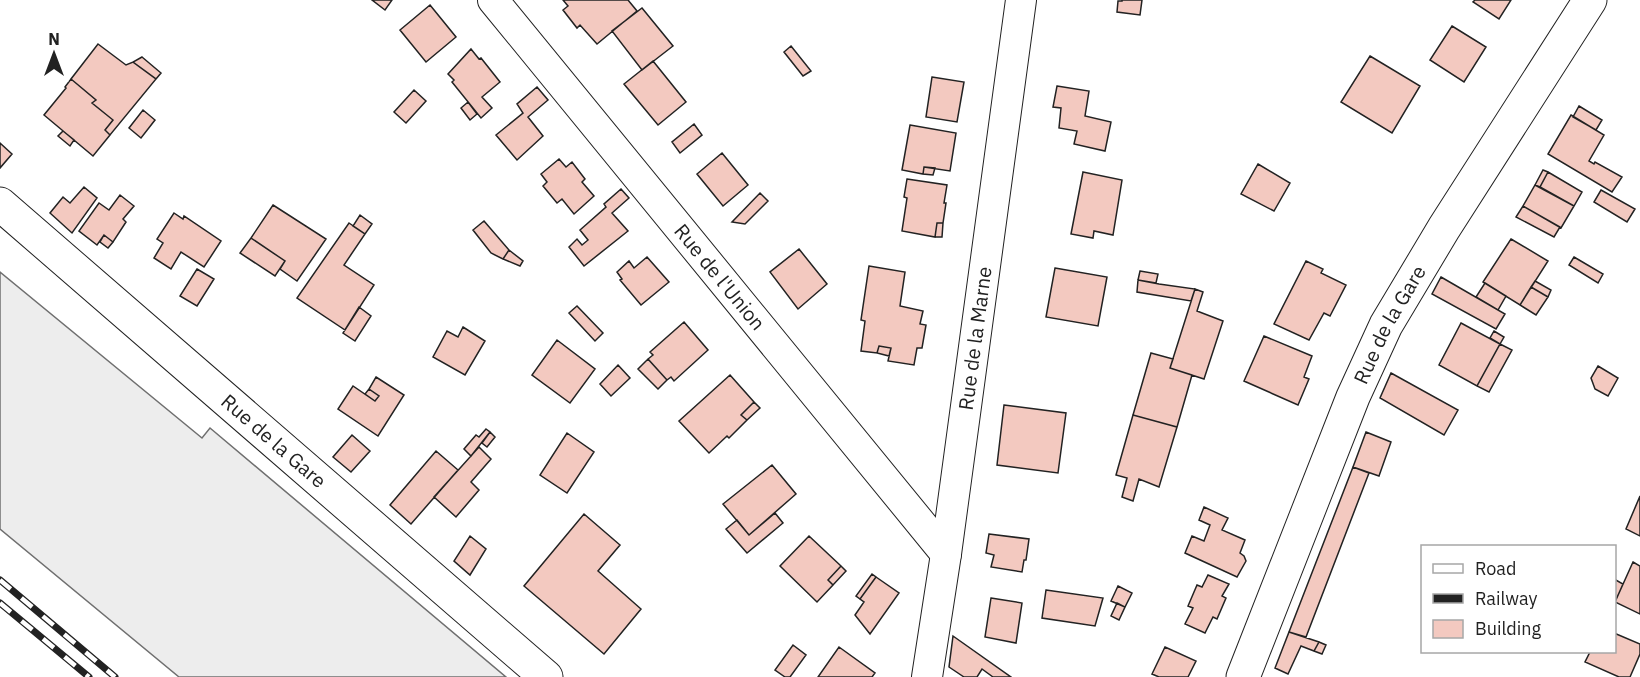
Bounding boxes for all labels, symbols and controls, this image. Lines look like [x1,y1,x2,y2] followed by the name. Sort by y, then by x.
[24,24,84,84] north arrow
[48,29,60,49] text: N
[668,218,772,336] street label: Rue de l'Union
[1347,260,1432,388] street label: Rue de la Gare
[952,265,998,412] street label: Rue de la Marne
[216,388,332,494] street label: Rue de la Gare
[1421,545,1616,653] legend
[1475,557,1516,580] text: Road
[1475,587,1537,610] text: Railway
[1475,617,1542,640] text: Building

